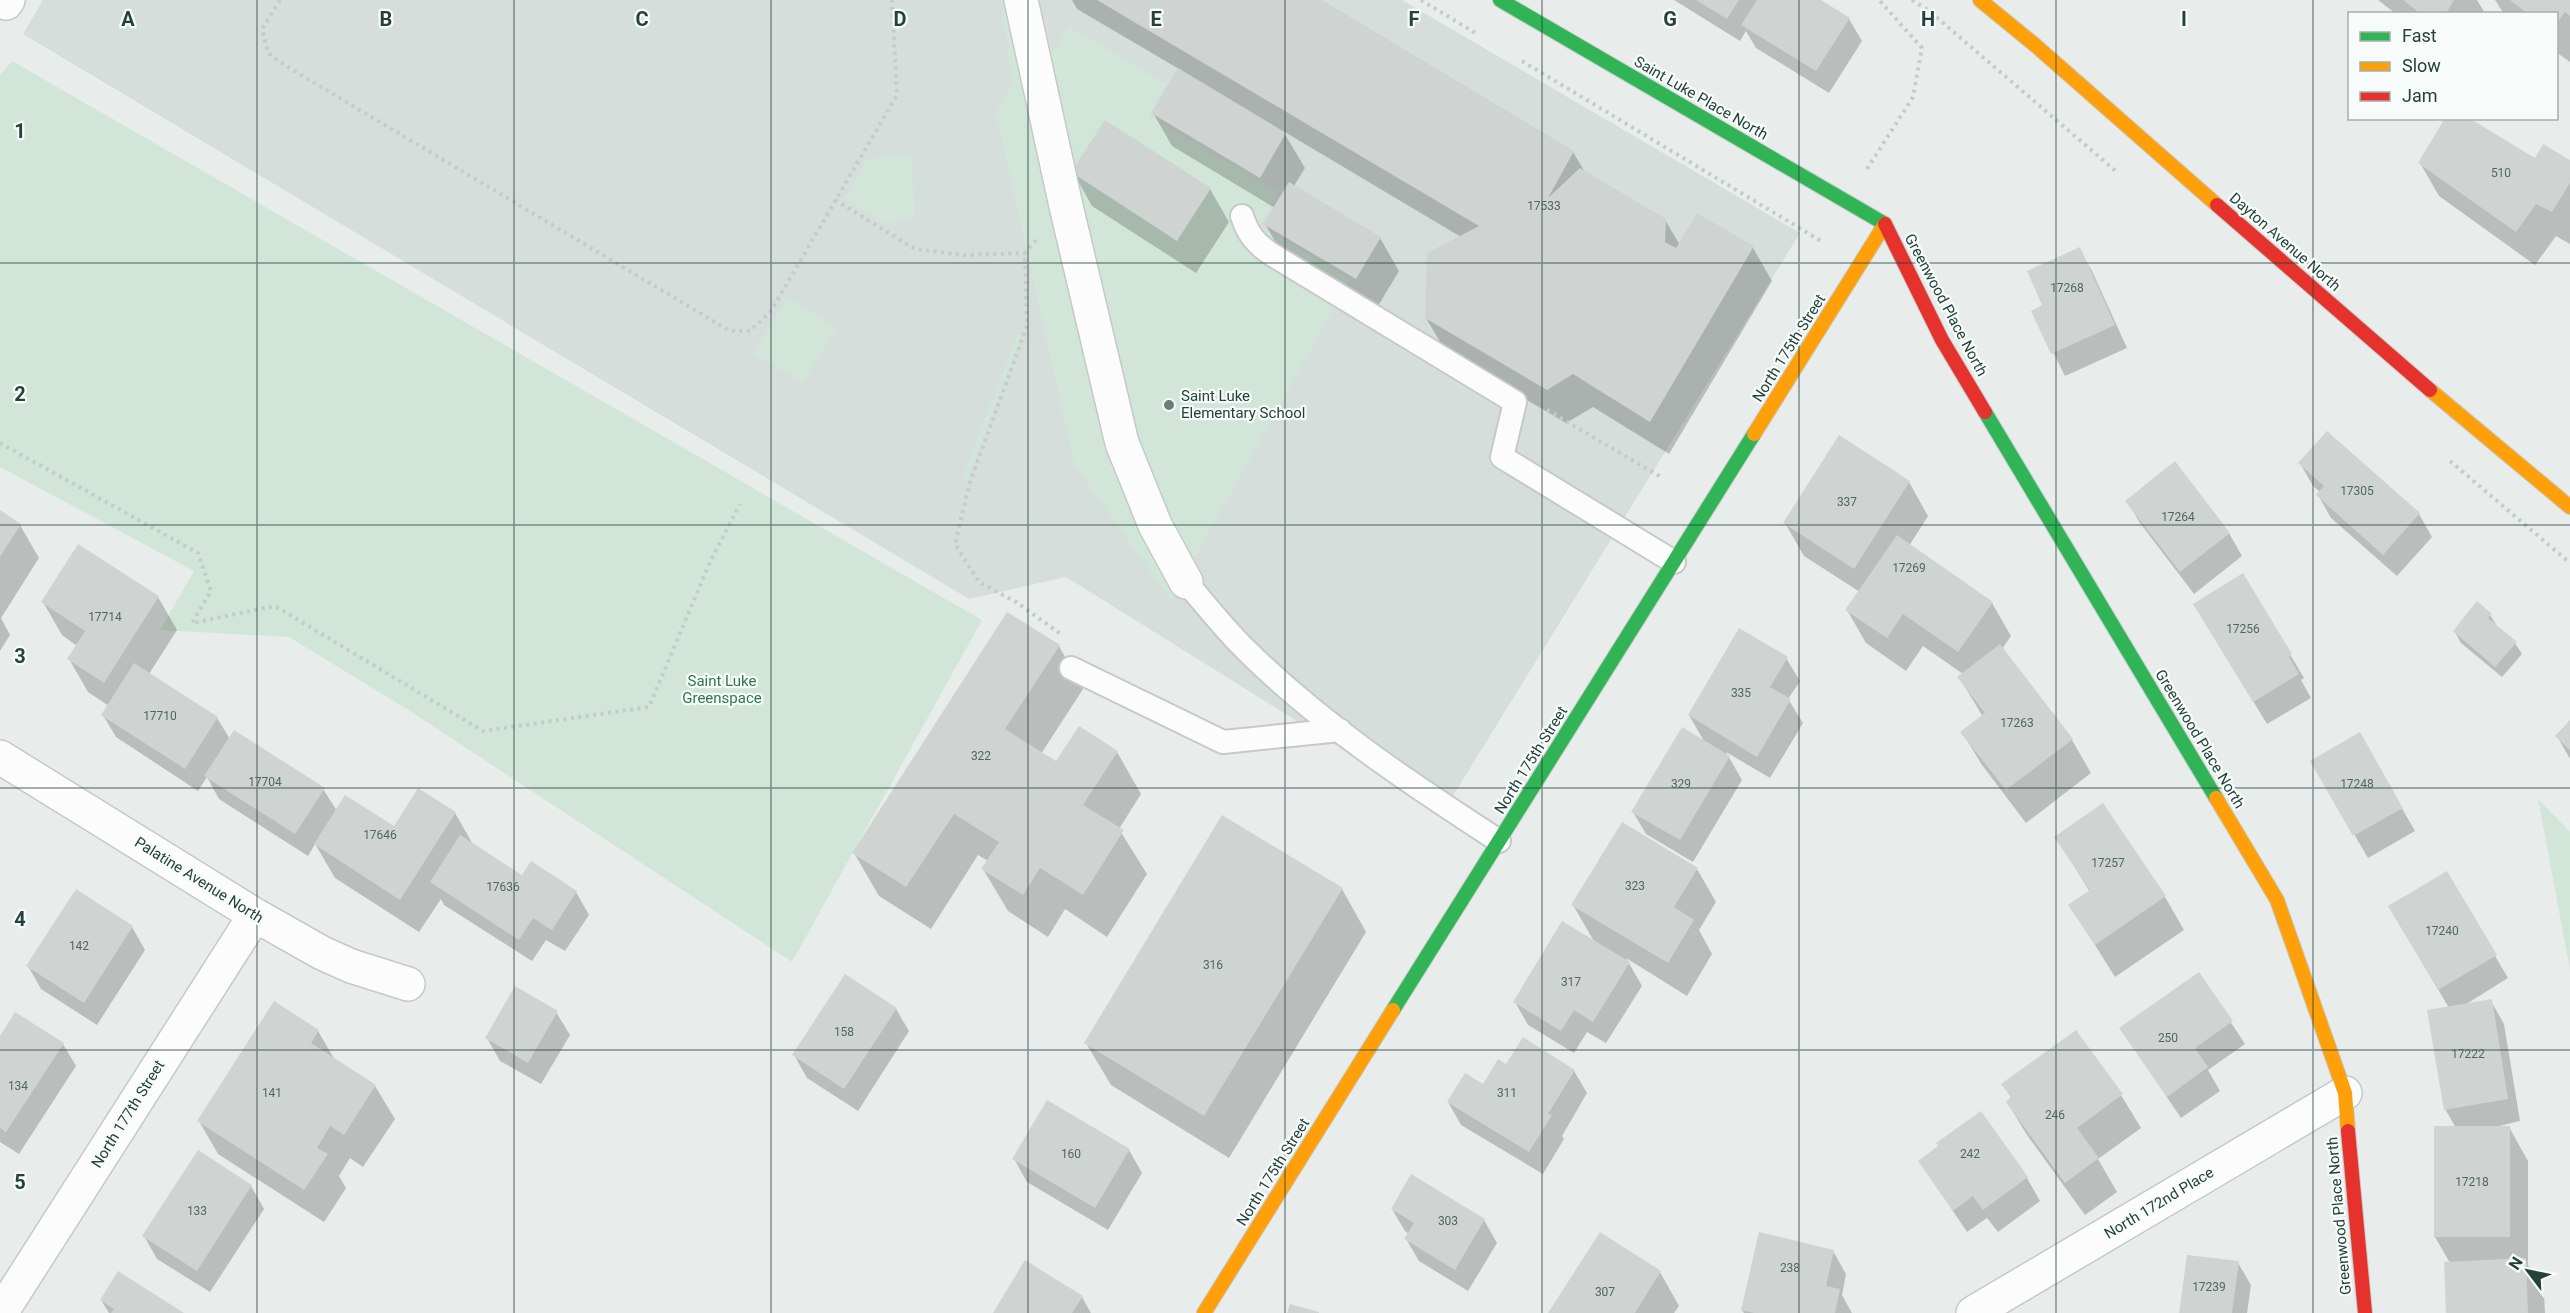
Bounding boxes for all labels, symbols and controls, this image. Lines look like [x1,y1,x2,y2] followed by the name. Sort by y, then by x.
[121,7,135,31] text: A
[380,7,392,31] text: B
[635,7,649,31] text: C
[894,7,907,31] text: D
[1150,7,1162,31] text: E
[1409,7,1420,31] text: F
[1663,7,1677,31] text: G
[1921,7,1935,31] text: H
[2181,7,2187,31] text: I
[2348,12,2558,120] legend
[2402,25,2437,46] text: Fast
[1631,52,1771,144] street label: Saint Luke Place North
[2402,55,2441,76] text: Slow
[2402,85,2438,106] text: Jam
[14,119,26,143] text: 1
[2491,166,2511,180] house number: 510
[2226,189,2344,295] street label: Dayton Avenue North
[1527,199,1561,213] house number: 17533
[1901,231,1991,379] street label: Greenwood Place North
[2050,281,2084,295] house number: 17268
[1749,291,1829,405] street label: North 175th Street
[14,382,26,406] text: 2
[1181,387,1305,422] place label: Saint Luke Elementary School
[1162,398,1176,412] marker: Saint Luke Elementary School
[2340,484,2374,498] house number: 17305
[1837,495,1857,509] house number: 337
[2161,510,2195,524] house number: 17264
[1892,561,1926,575] house number: 17269
[88,610,122,624] house number: 17714
[2226,622,2260,636] house number: 17256
[14,644,26,668] text: 3
[2151,666,2249,812] street label: Greenwood Place North
[682,672,762,707] park label: Saint Luke Greenspace
[1731,686,1751,700] house number: 335
[1491,703,1571,817] street label: North 175th Street
[143,709,177,723] house number: 17710
[2000,716,2034,730] house number: 17263
[971,749,991,763] house number: 322
[248,775,282,789] house number: 17704
[1671,777,1691,791] house number: 329
[2340,777,2374,791] house number: 17248
[363,828,397,842] house number: 17646
[131,833,267,927] street label: Palatine Avenue North
[2091,856,2125,870] house number: 17257
[1625,879,1645,893] house number: 323
[486,880,520,894] house number: 17636
[14,907,26,931] text: 4
[2425,924,2459,938] house number: 17240
[69,939,89,953] house number: 142
[1203,958,1223,972] house number: 316
[1561,975,1581,989] house number: 317
[834,1025,854,1039] house number: 158
[2158,1031,2178,1045] house number: 250
[2451,1047,2485,1061] house number: 17222
[88,1057,168,1171] street label: North 177th Street
[8,1079,28,1093] house number: 134
[262,1086,282,1100] house number: 141
[1497,1086,1517,1100] house number: 311
[2045,1108,2065,1122] house number: 246
[1233,1115,1313,1229] street label: North 175th Street
[2323,1136,2355,1296] street label: Greenwood Place North
[1061,1147,1081,1161] house number: 160
[1960,1147,1980,1161] house number: 242
[2101,1163,2217,1243] street label: North 172nd Place
[14,1170,26,1194] text: 5
[2455,1175,2489,1189] house number: 17218
[187,1204,207,1218] house number: 133
[1438,1214,1458,1228] house number: 303
[2498,1241,2558,1301] north arrow
[2505,1253,2527,1273] text: N
[1780,1261,1800,1275] house number: 238
[2192,1280,2226,1294] house number: 17239
[1595,1285,1615,1299] house number: 307

